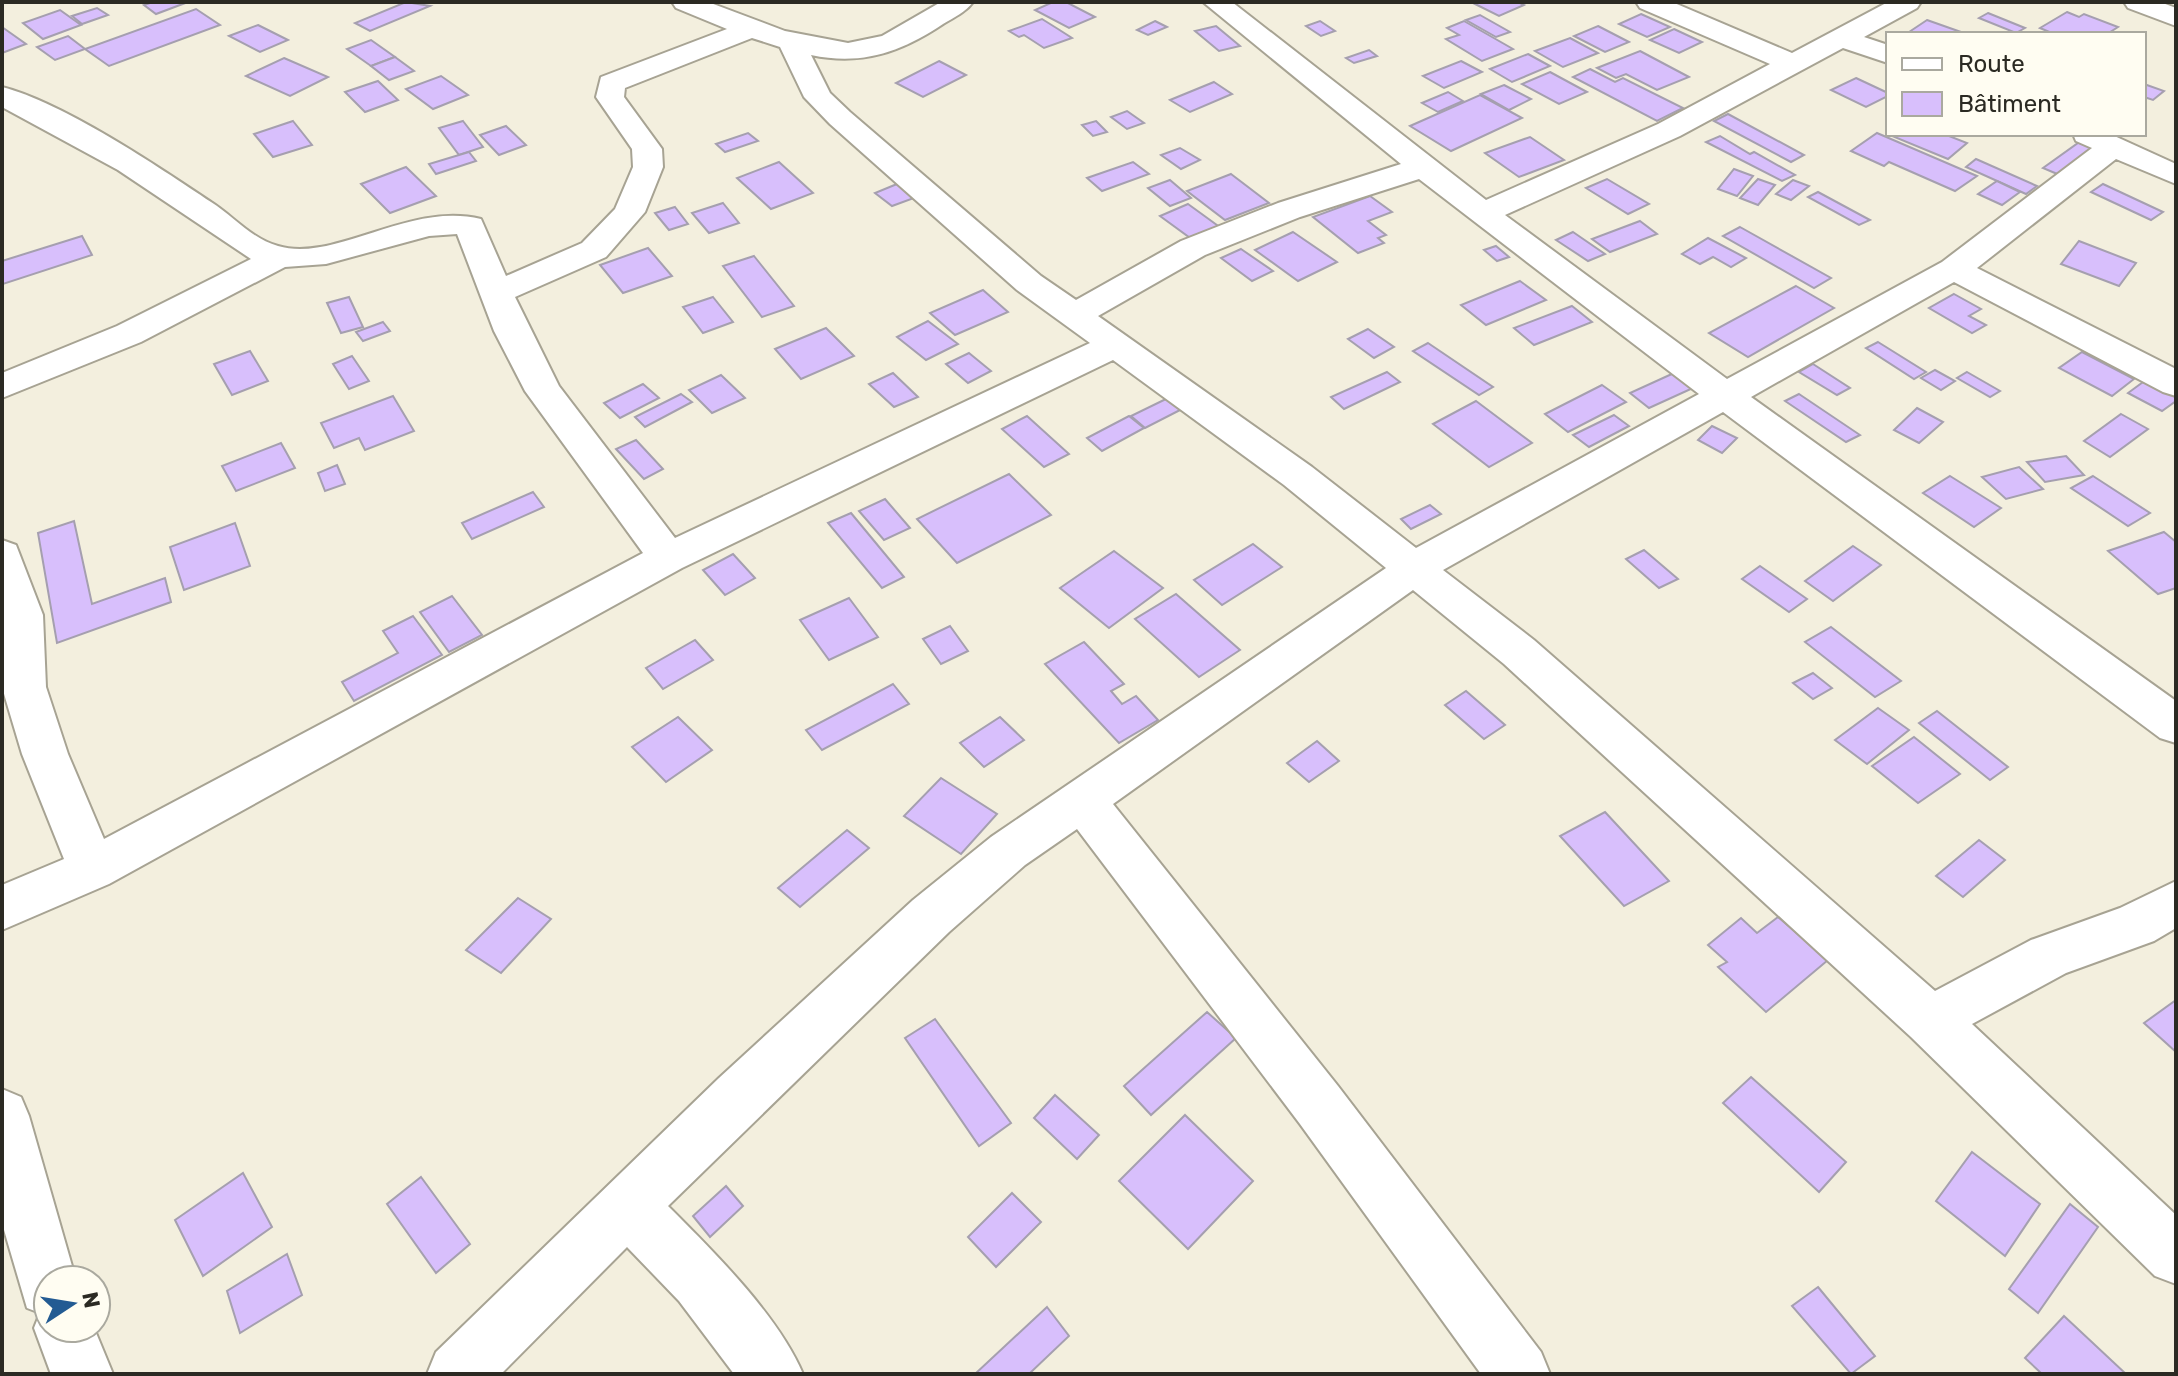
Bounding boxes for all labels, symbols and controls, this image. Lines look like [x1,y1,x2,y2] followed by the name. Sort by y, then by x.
[1886,32,2146,136] legend
[1958,50,2025,78] text: Route
[1958,90,2061,118] text: Bâtiment
[32,1264,112,1344] north arrow
[76,1289,106,1310] text: N

